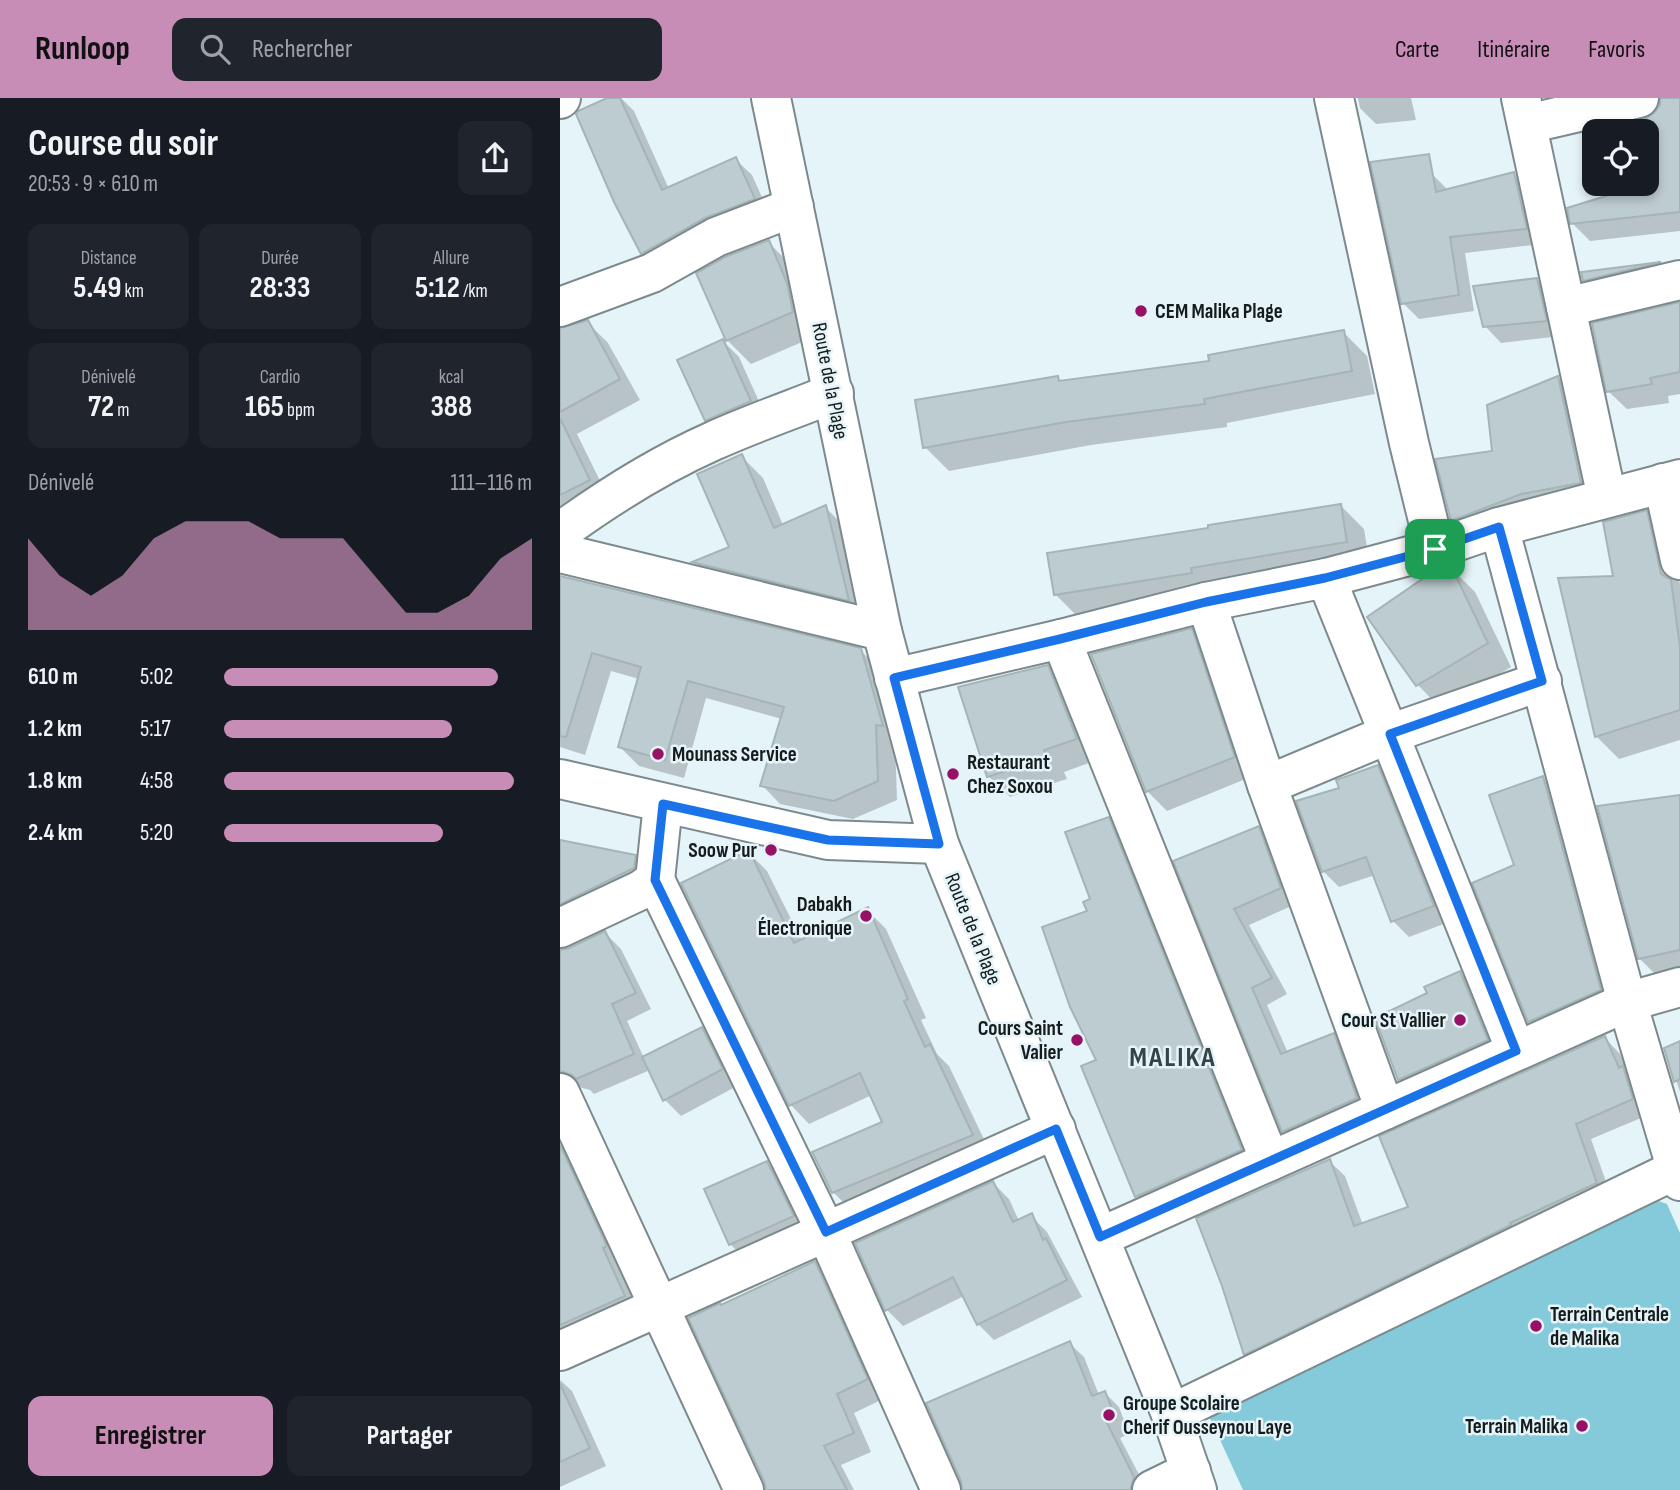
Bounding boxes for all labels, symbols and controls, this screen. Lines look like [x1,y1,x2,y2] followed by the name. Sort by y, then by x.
[172,18,662,81] search box
[35,29,130,69] text: Runloop
[196,30,234,68] icon: search
[252,34,353,65] text: Rechercher
[1395,35,1439,64] text: Carte
[1477,35,1550,64] text: Itinéraire
[1588,35,1645,64] text: Favoris
[1582,119,1659,196] map controls
[1582,119,1659,196] button: locate
[28,121,218,166] text: Course du soir
[458,121,532,195] button: share
[28,170,158,198] text: 20:53 · 9 × 610 m
[81,247,137,270] text: Distance
[261,247,299,270] text: Durée
[433,247,469,270] text: Allure
[73,270,122,306] text: 5.49
[250,270,310,306] text: 28:33
[415,270,460,306] text: 5:12
[122,280,144,303] text: km
[460,280,488,303] text: /km
[1155,299,1283,324] place label: CEM Malika Plage
[1133,303,1149,319] marker: CEM Malika Plage
[806,320,854,442] street label: Route de la Plage
[81,366,136,389] text: Dénivelé
[260,366,300,389] text: Cardio
[439,366,464,389] text: kcal
[88,389,114,425] text: 72
[245,389,284,425] text: 165
[430,389,472,425] text: 388
[114,399,129,422] text: m
[284,399,315,422] text: bpm
[28,469,94,497] text: Dénivelé
[450,469,532,497] text: 111–116 m
[1405,519,1465,579] pin
[1416,530,1454,568] icon: arrive
[28,663,78,691] text: 610 m
[140,663,173,691] text: 5:02
[28,715,82,743] text: 1.2 km
[140,715,171,743] text: 5:17
[672,742,797,767] place label: Mounass Service
[650,746,666,762] marker: Mounass Service
[967,750,1053,799] place label: Restaurant Chez Soxou
[945,766,961,782] marker: Restaurant Chez Soxou
[28,767,82,795] text: 1.8 km
[140,767,173,795] text: 4:58
[28,819,83,847] text: 2.4 km
[140,819,173,847] text: 5:20
[688,838,758,863] place label: Soow Pur
[763,842,779,858] marker: Soow Pur
[939,869,1007,989] street label: Route de la Plage
[758,892,852,941] place label: Dabakh Électronique
[858,908,874,924] marker: Dabakh Électronique
[1341,1008,1446,1033] place label: Cour St Vallier
[1452,1012,1468,1028] marker: Cour St Vallier
[978,1016,1064,1065] place label: Cours Saint Valier
[1069,1032,1085,1048] marker: Cours Saint Valier
[1129,1041,1217,1074] district label: MALIKA
[1550,1302,1669,1351] place label: Terrain Centrale de Malika
[1528,1318,1544,1334] marker: Terrain Centrale de Malika
[1123,1391,1292,1440] place label: Groupe Scolaire Cherif Ousseynou Laye
[28,1396,273,1476] button: Enregistrer
[287,1396,532,1476] button: Partager
[1101,1407,1117,1423] marker: Groupe Scolaire Cherif Ousseynou Laye
[1465,1414,1568,1439] place label: Terrain Malika
[1574,1418,1590,1434] marker: Terrain Malika

